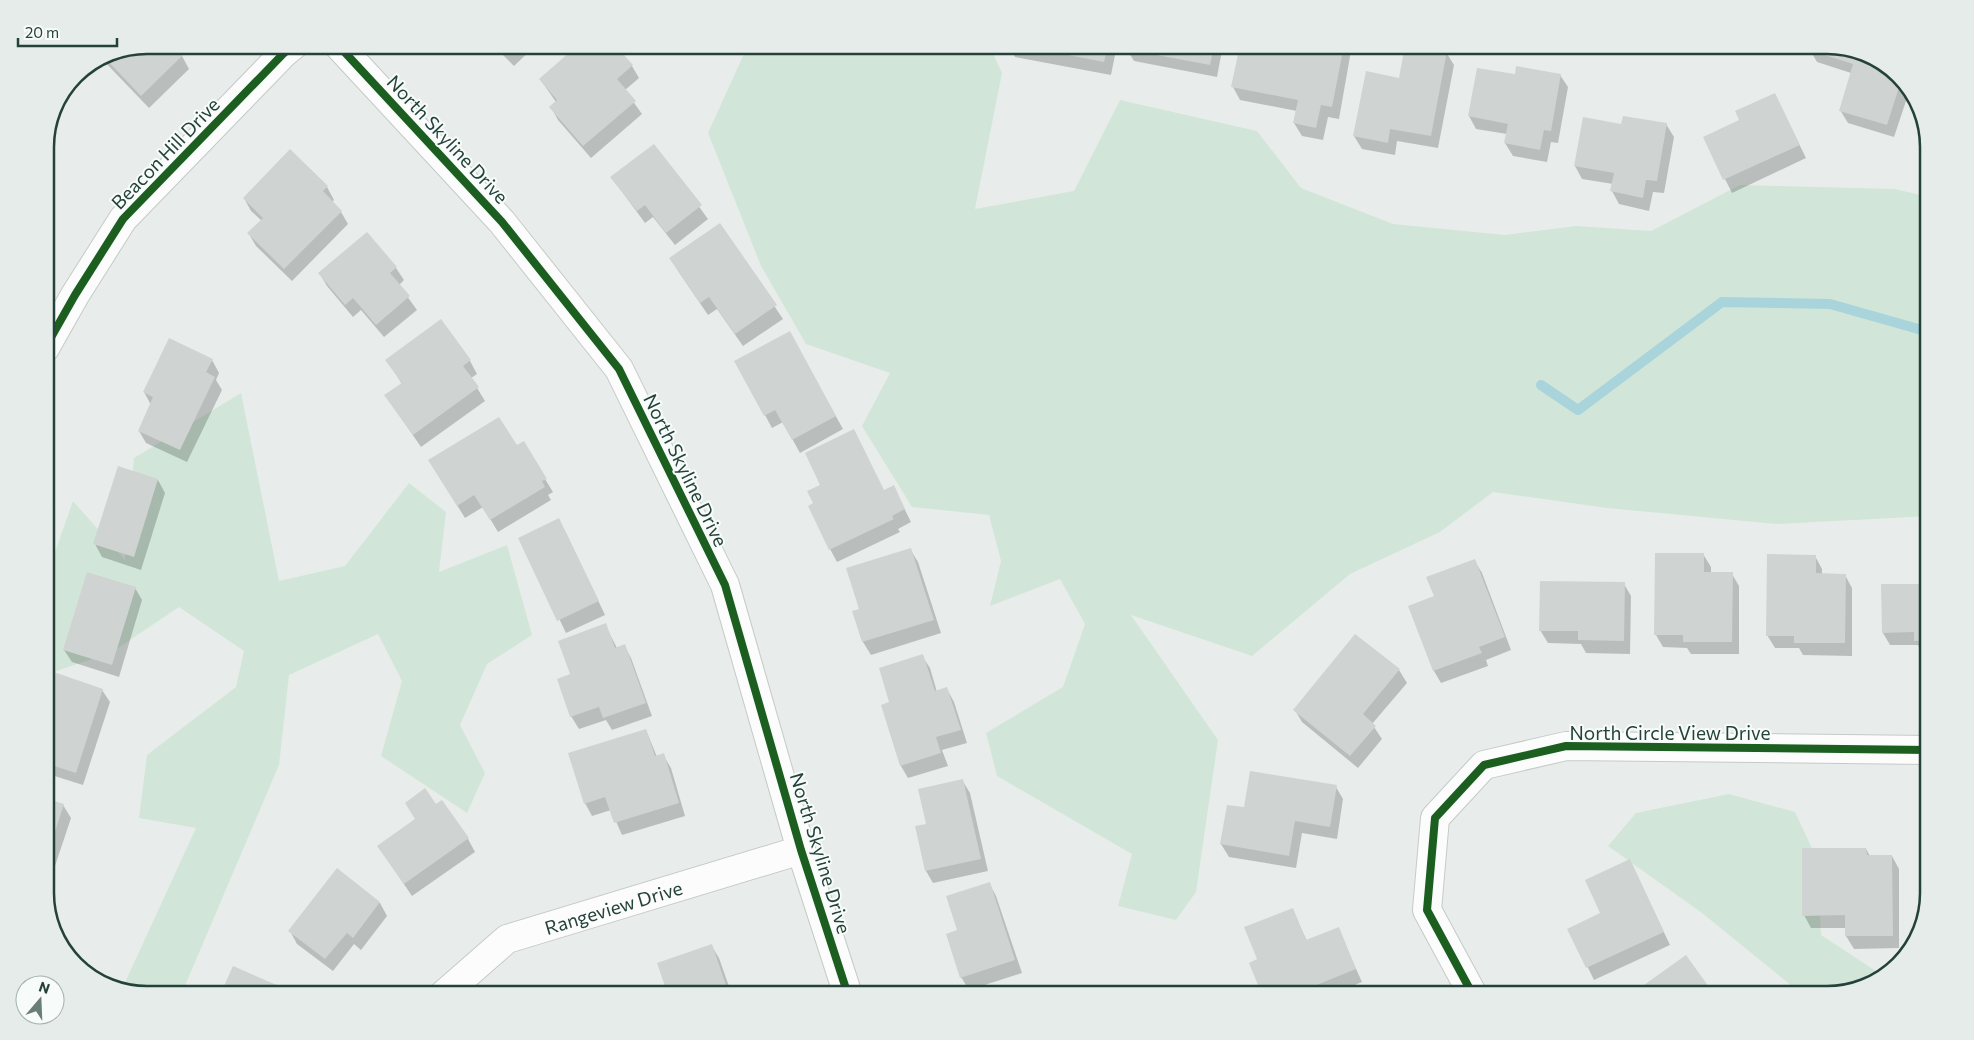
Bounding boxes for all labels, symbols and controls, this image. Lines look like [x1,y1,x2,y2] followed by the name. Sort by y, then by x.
[18,15,116,47] scale bar
[25,23,59,41] text: 20 m
[383,70,513,208] street label: North Skyline Drive
[106,93,224,213] street label: Beacon Hill Drive
[639,390,733,550] street label: North Skyline Drive
[1569,721,1771,744] street label: North Circle View Drive
[786,770,856,936] street label: North Skyline Drive
[542,875,685,939] street label: Rangeview Drive
[15,975,65,1025] north arrow
[37,977,52,997] text: N

